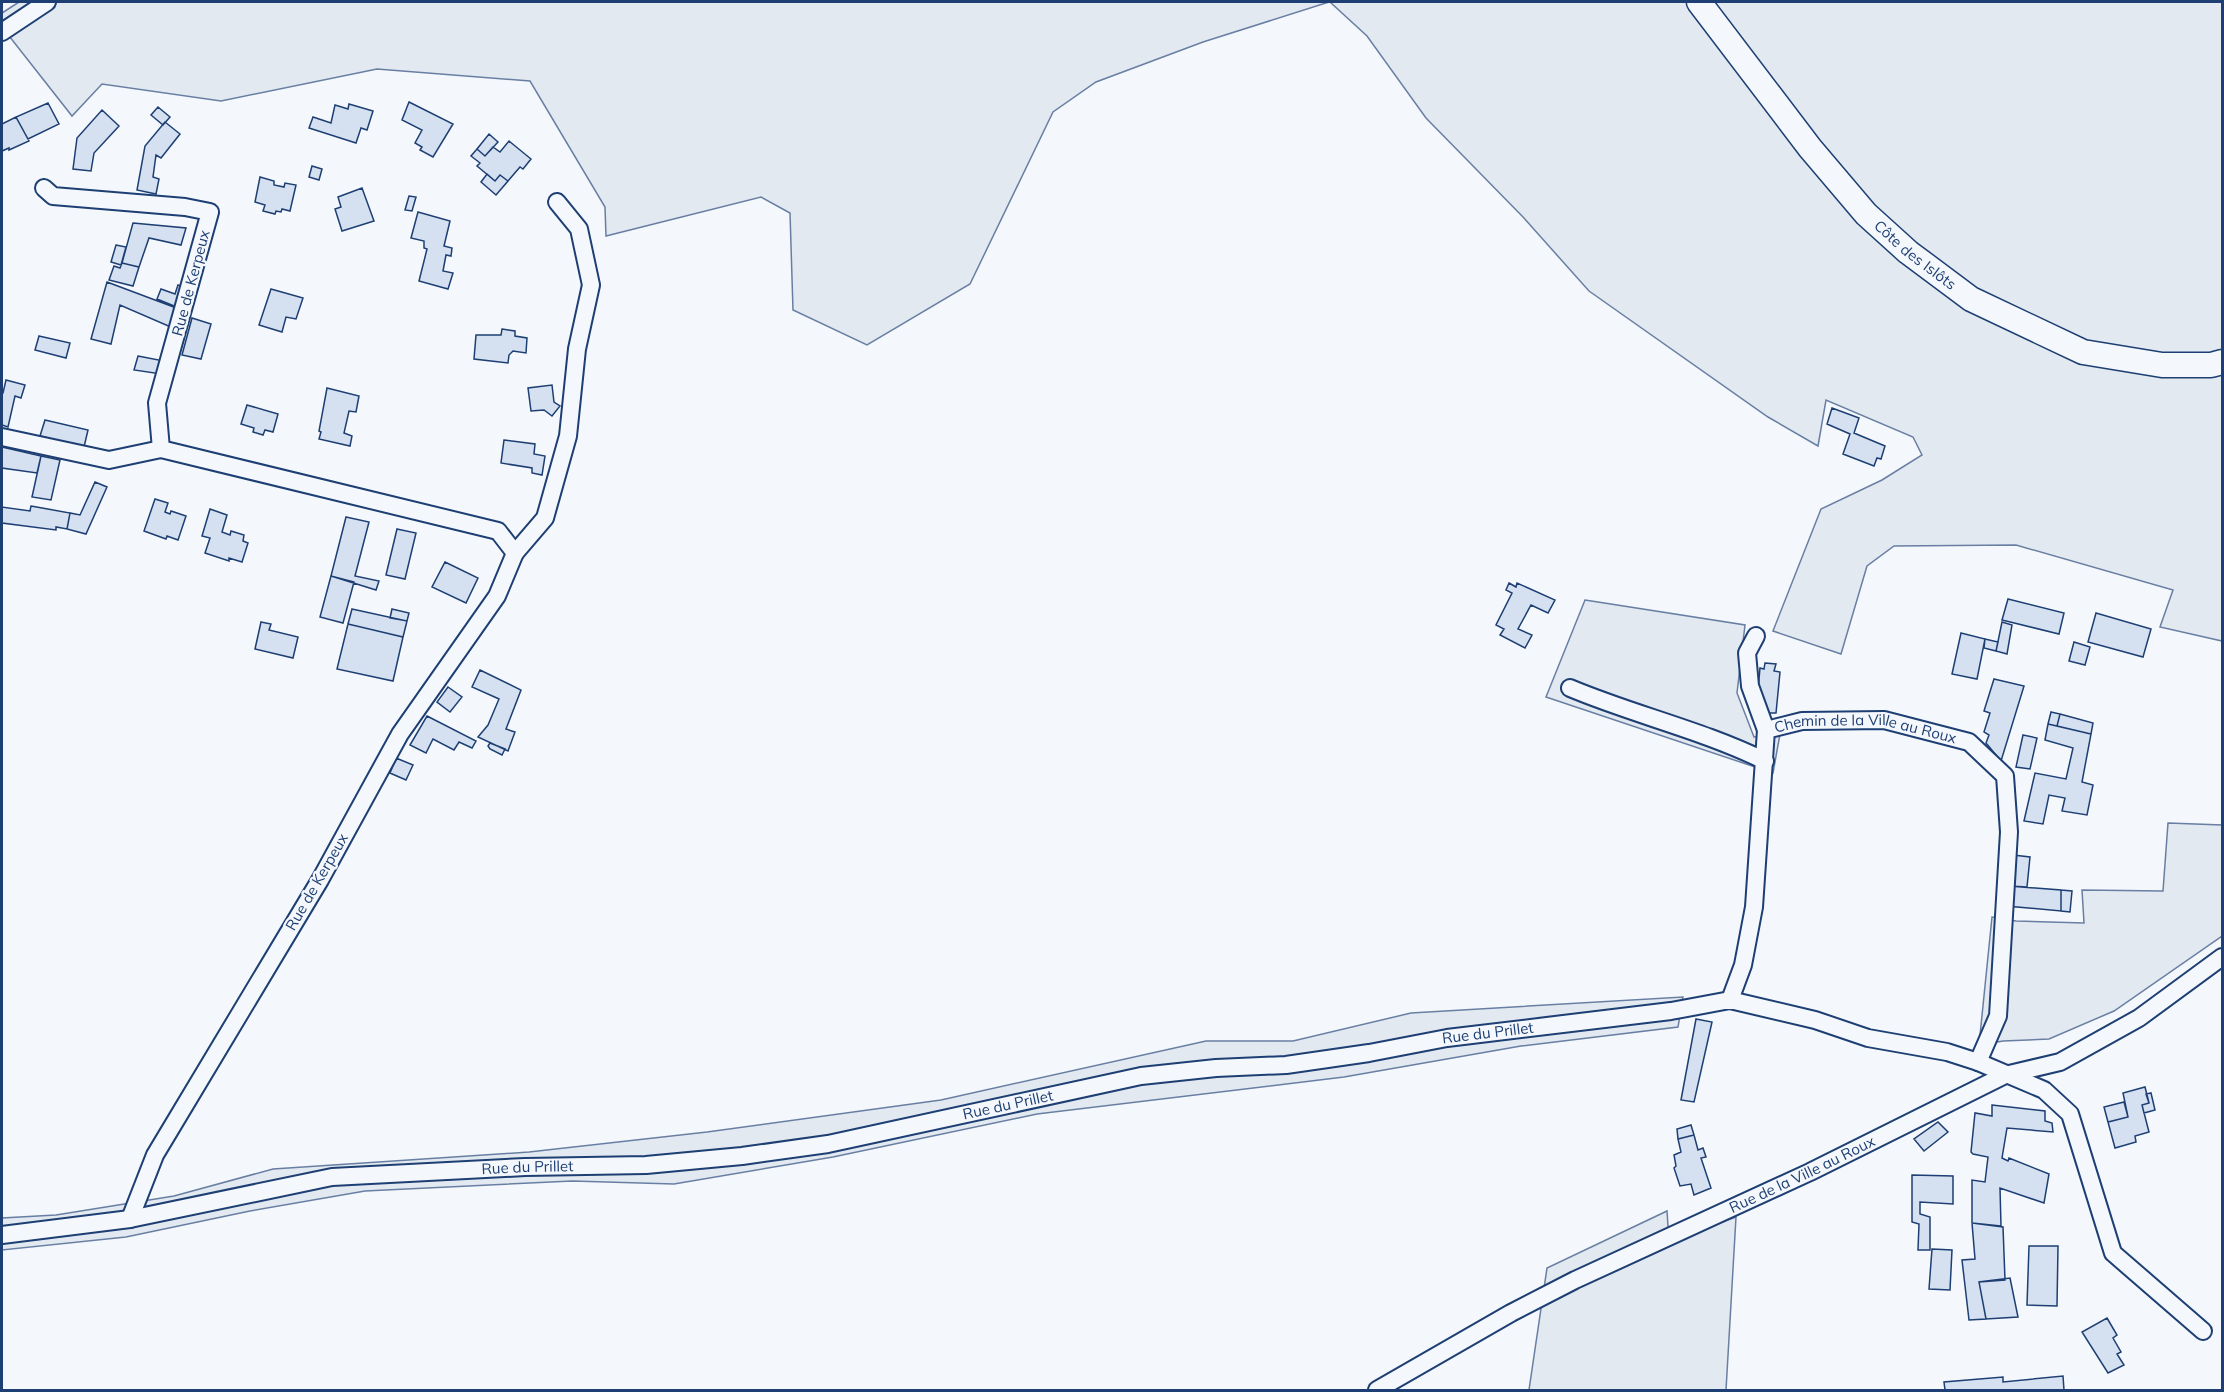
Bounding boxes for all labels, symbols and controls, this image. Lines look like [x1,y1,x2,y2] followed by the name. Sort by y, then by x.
[1870,216,1960,294] street label: Côte des Islôts
[167,228,214,338] street label: Rue de Kerpeux
[1772,710,1959,747] street label: Chemin de la Ville au Roux
[281,830,352,934] street label: Rue de Kerpeux
[1441,1018,1535,1048] street label: Rue du Prillet
[961,1085,1055,1123] street label: Rue du Prillet
[1726,1131,1878,1217] street label: Rue de la Ville au Roux
[481,1156,574,1178] street label: Rue du Prillet

